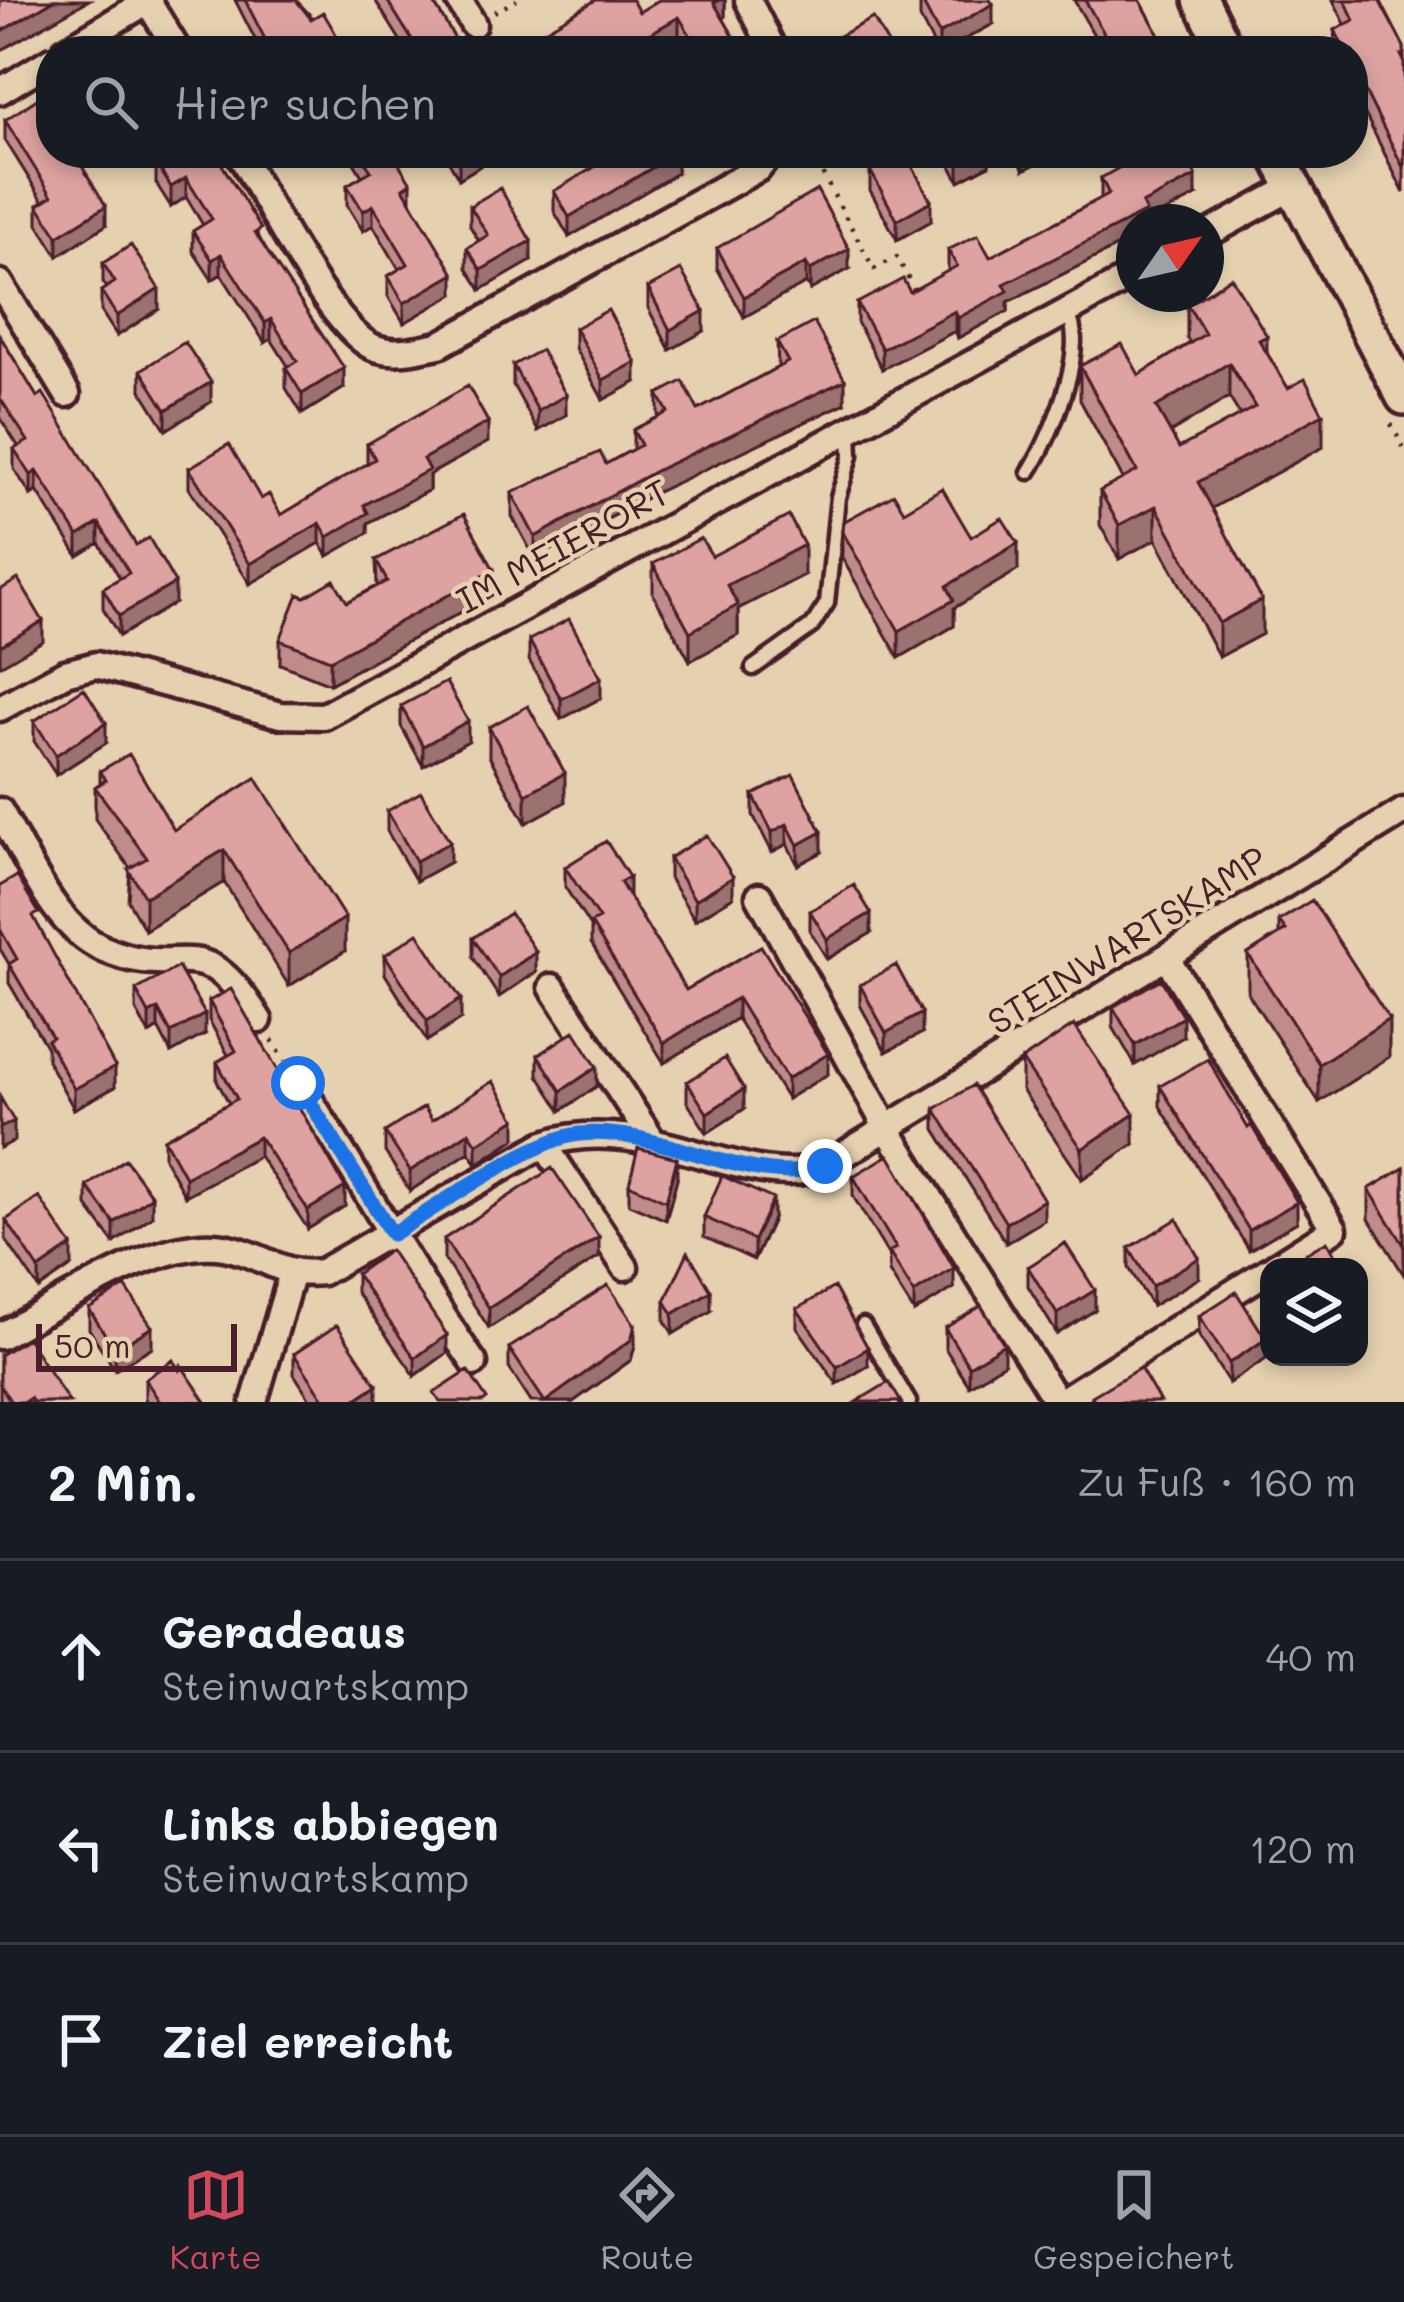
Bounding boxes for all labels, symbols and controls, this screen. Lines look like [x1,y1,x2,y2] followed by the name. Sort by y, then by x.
[36,36,1368,168] search box
[78,69,144,135] icon: search
[174,73,436,131] text: Hier suchen
[1116,204,1224,312] north arrow
[447,467,677,623] street label: IM MEIERORT
[978,834,1275,1044] street label: STEINWARTSKAMP
[271,1056,325,1110] route start
[798,1139,852,1193] route end
[1260,1258,1368,1366] map controls
[1260,1258,1368,1366] button: layers
[36,1318,237,1371] scale bar
[54,1323,130,1366] text: 50 m
[48,1447,198,1514] text: 2 Min.
[1078,1455,1356,1506] text: Zu Fuß · 160 m
[162,1601,406,1659] text: Geradeaus
[48,1623,114,1689] icon: ahead
[1265,1630,1356,1681] text: 40 m
[162,1659,469,1710] text: Steinwartskamp
[162,1793,499,1851] text: Links abbiegen
[48,1815,114,1881] icon: left
[1249,1822,1356,1873] text: 120 m
[162,1851,469,1902] text: Steinwartskamp
[48,2007,114,2073] icon: arrive
[162,2011,453,2069] text: Ziel erreicht
[169,2162,262,2277] tab: Karte
[601,2162,694,2277] tab: Route
[1033,2162,1235,2277] tab: Gespeichert

